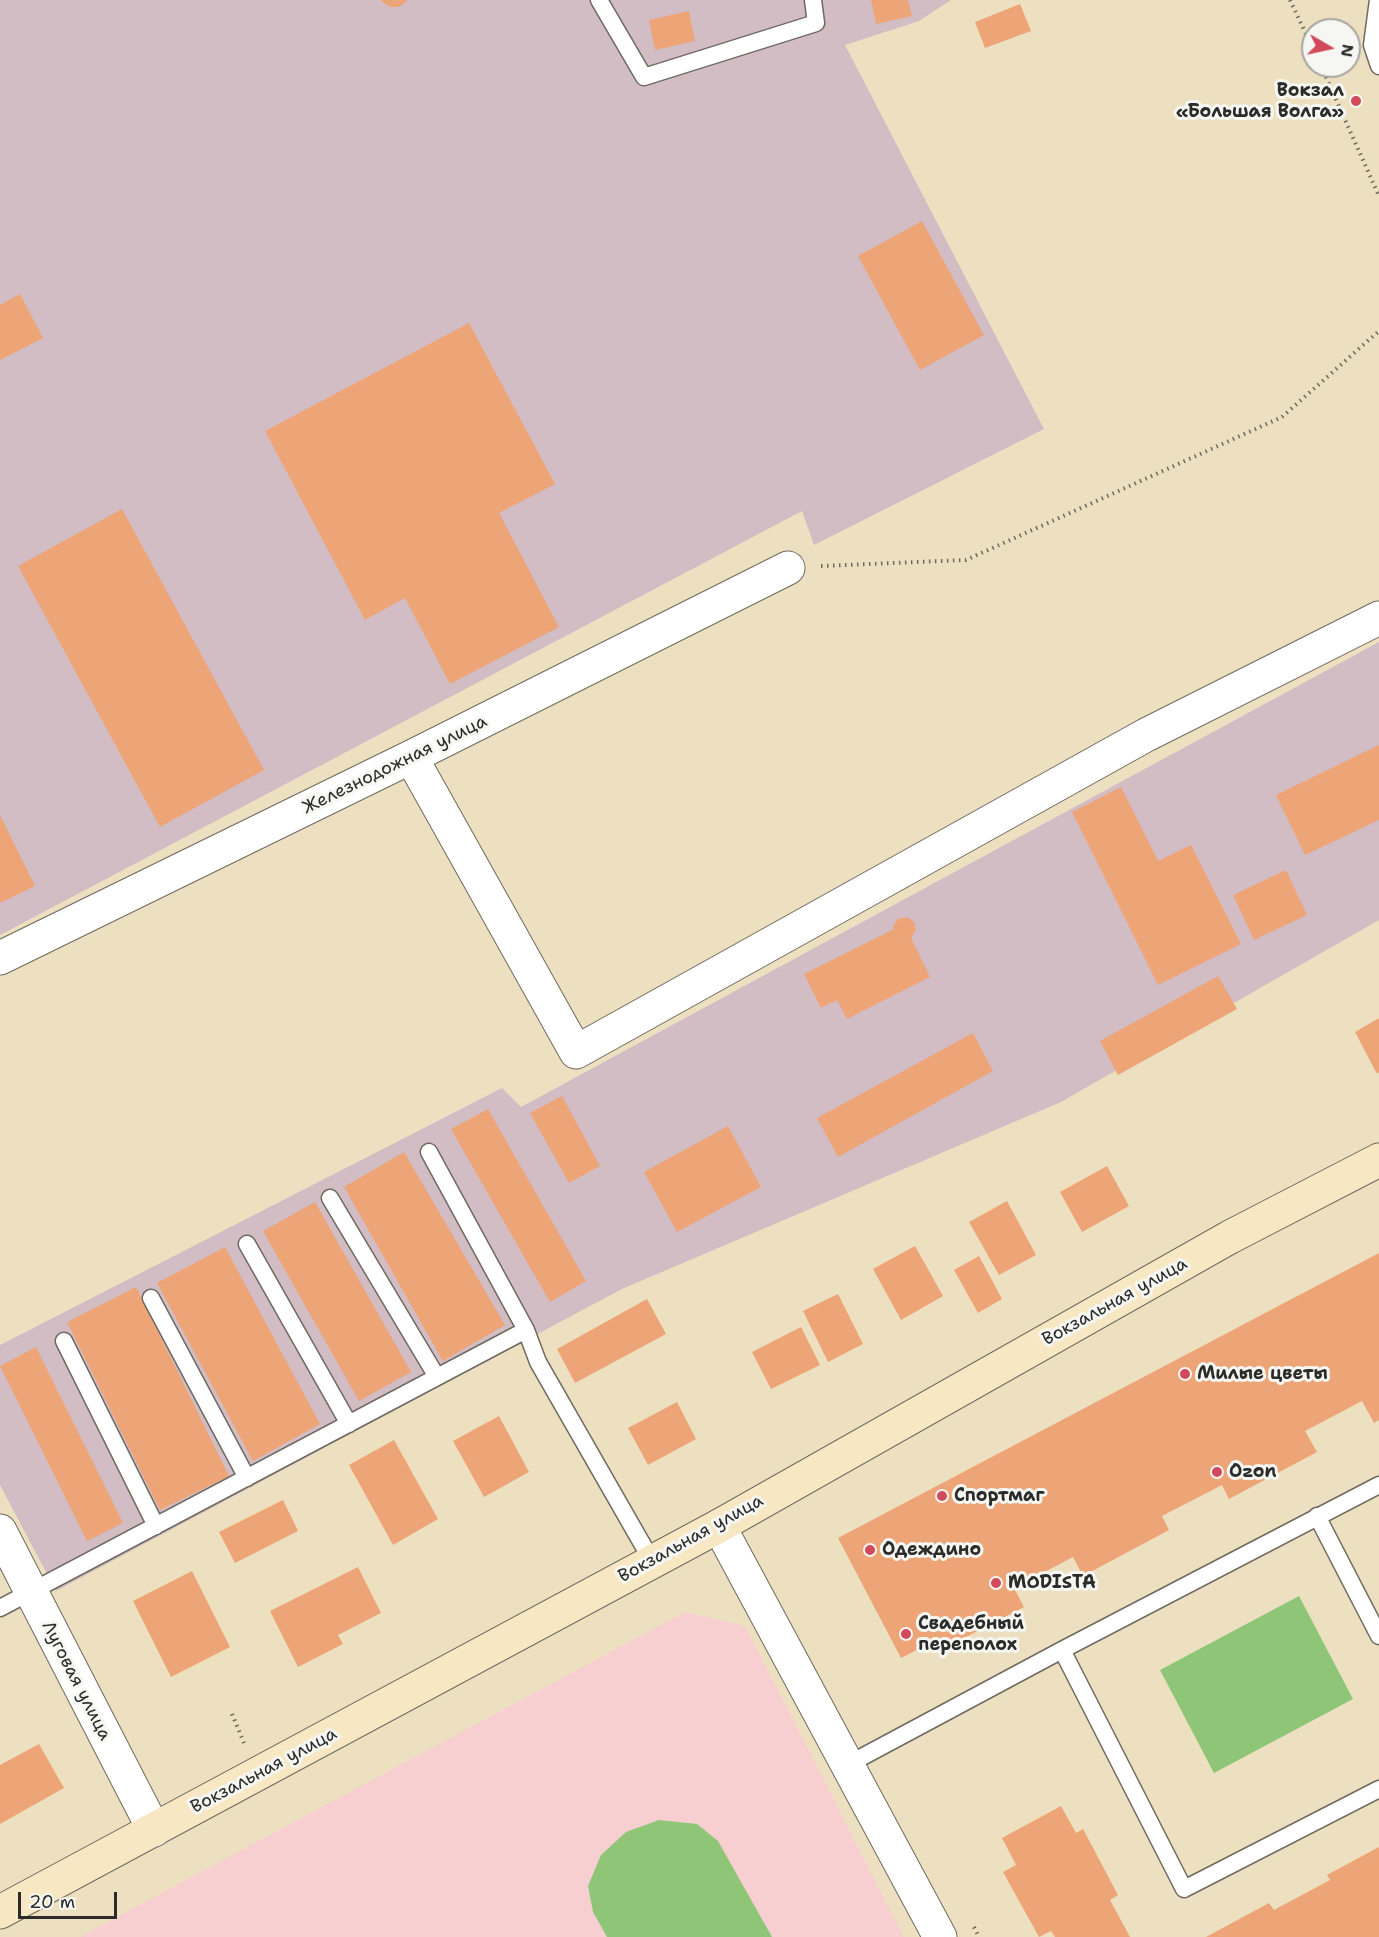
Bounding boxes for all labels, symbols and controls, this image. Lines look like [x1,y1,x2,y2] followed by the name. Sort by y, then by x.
[1301,18,1361,78] north arrow
[1336,43,1359,58] text: N
[1176,80,1344,122] place label: Вокзал «Большая Волга»
[1349,94,1363,108] marker: Вокзал «Большая Волга»
[299,711,491,819] street label: Железнодожная улица
[1039,1253,1191,1351] street label: Вокзальная улица
[1197,1363,1328,1385] place label: Милые цветы
[1178,1367,1192,1381] marker: Милые цветы
[1229,1461,1276,1483] place label: Ozon
[1210,1465,1224,1479] marker: Ozon
[954,1485,1045,1507] place label: Спортмаг
[935,1489,949,1503] marker: Спортмаг
[615,1490,767,1588] street label: Вокзальная улица
[882,1539,981,1561] place label: Одеждино
[863,1543,877,1557] marker: Одеждино
[1008,1572,1096,1594] place label: MODISTA
[989,1576,1003,1590] marker: MODISTA
[918,1613,1024,1656] place label: Свадебный переполох
[37,1618,115,1744] street label: Луговая улица
[899,1627,913,1641] marker: Свадебный переполох
[187,1723,341,1819] street label: Вокзальная улица
[21,1880,120,1918] scale bar
[29,1890,75,1914] text: 20 m

